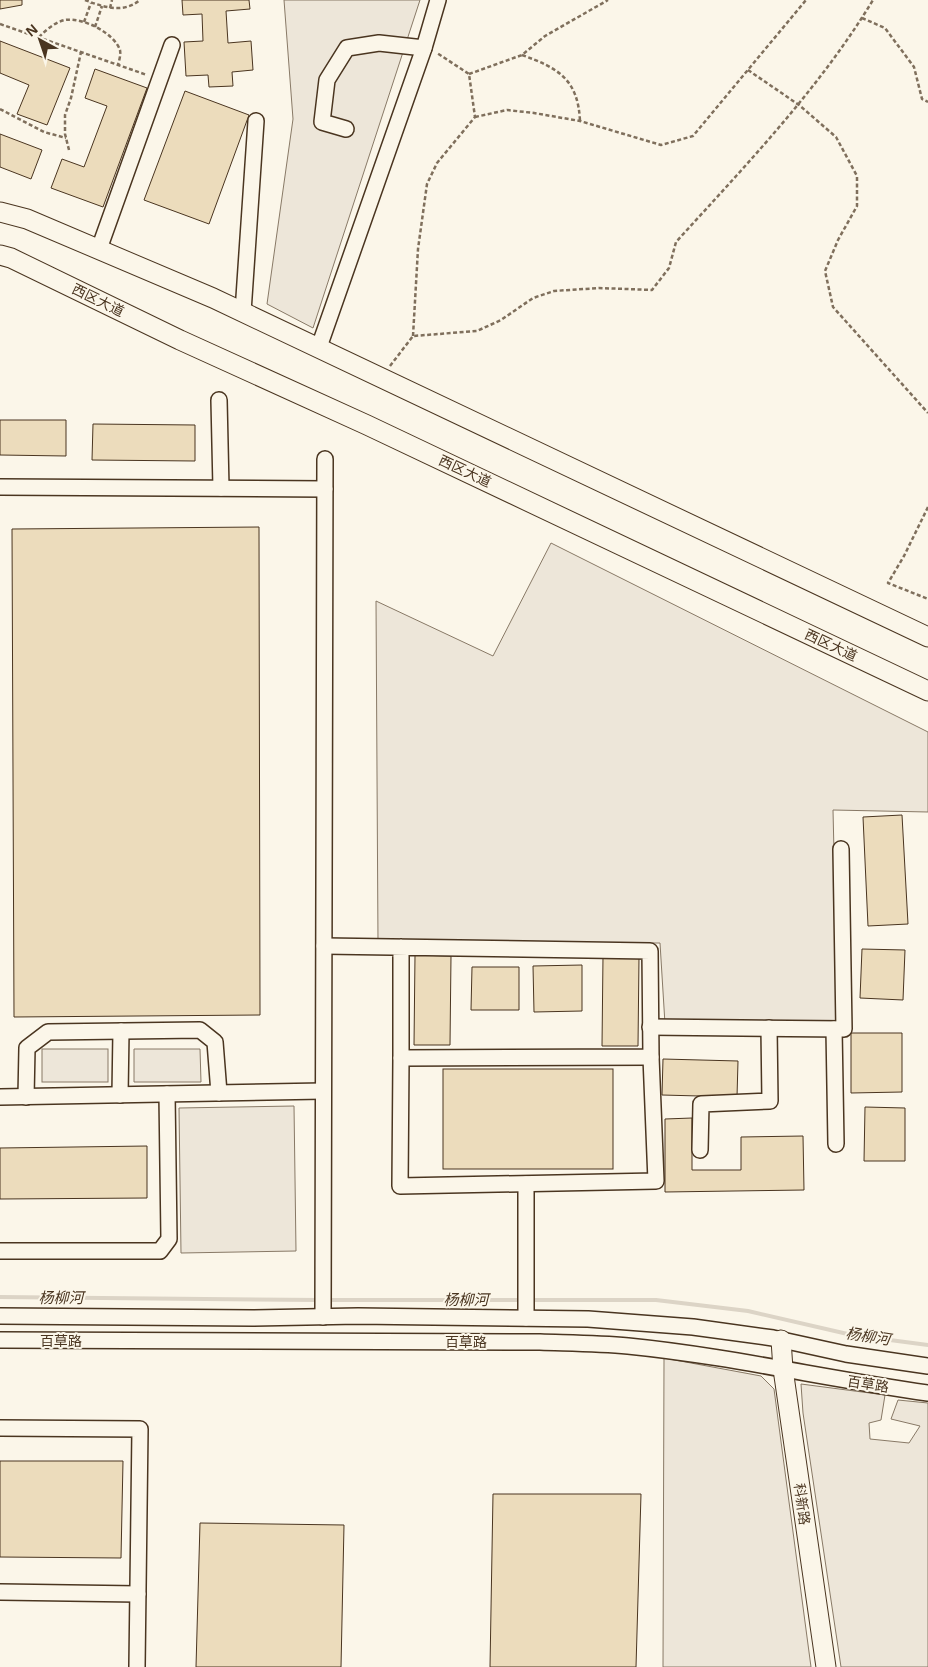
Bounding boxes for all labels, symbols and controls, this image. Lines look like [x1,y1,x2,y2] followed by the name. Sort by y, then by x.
[15,15,65,65] north arrow
[23,21,41,39] text: N
[69,281,127,319] street label: 西区大道
[436,452,494,490] street label: 西区大道
[802,626,860,664] street label: 西区大道
[38,1289,86,1306] water label: 杨柳河
[443,1291,491,1308] water label: 杨柳河
[844,1324,895,1348] water label: 杨柳河
[40,1333,82,1349] street label: 百草路
[445,1334,487,1350] street label: 百草路
[846,1373,890,1395] street label: 百草路
[791,1482,813,1526] street label: 科新路

